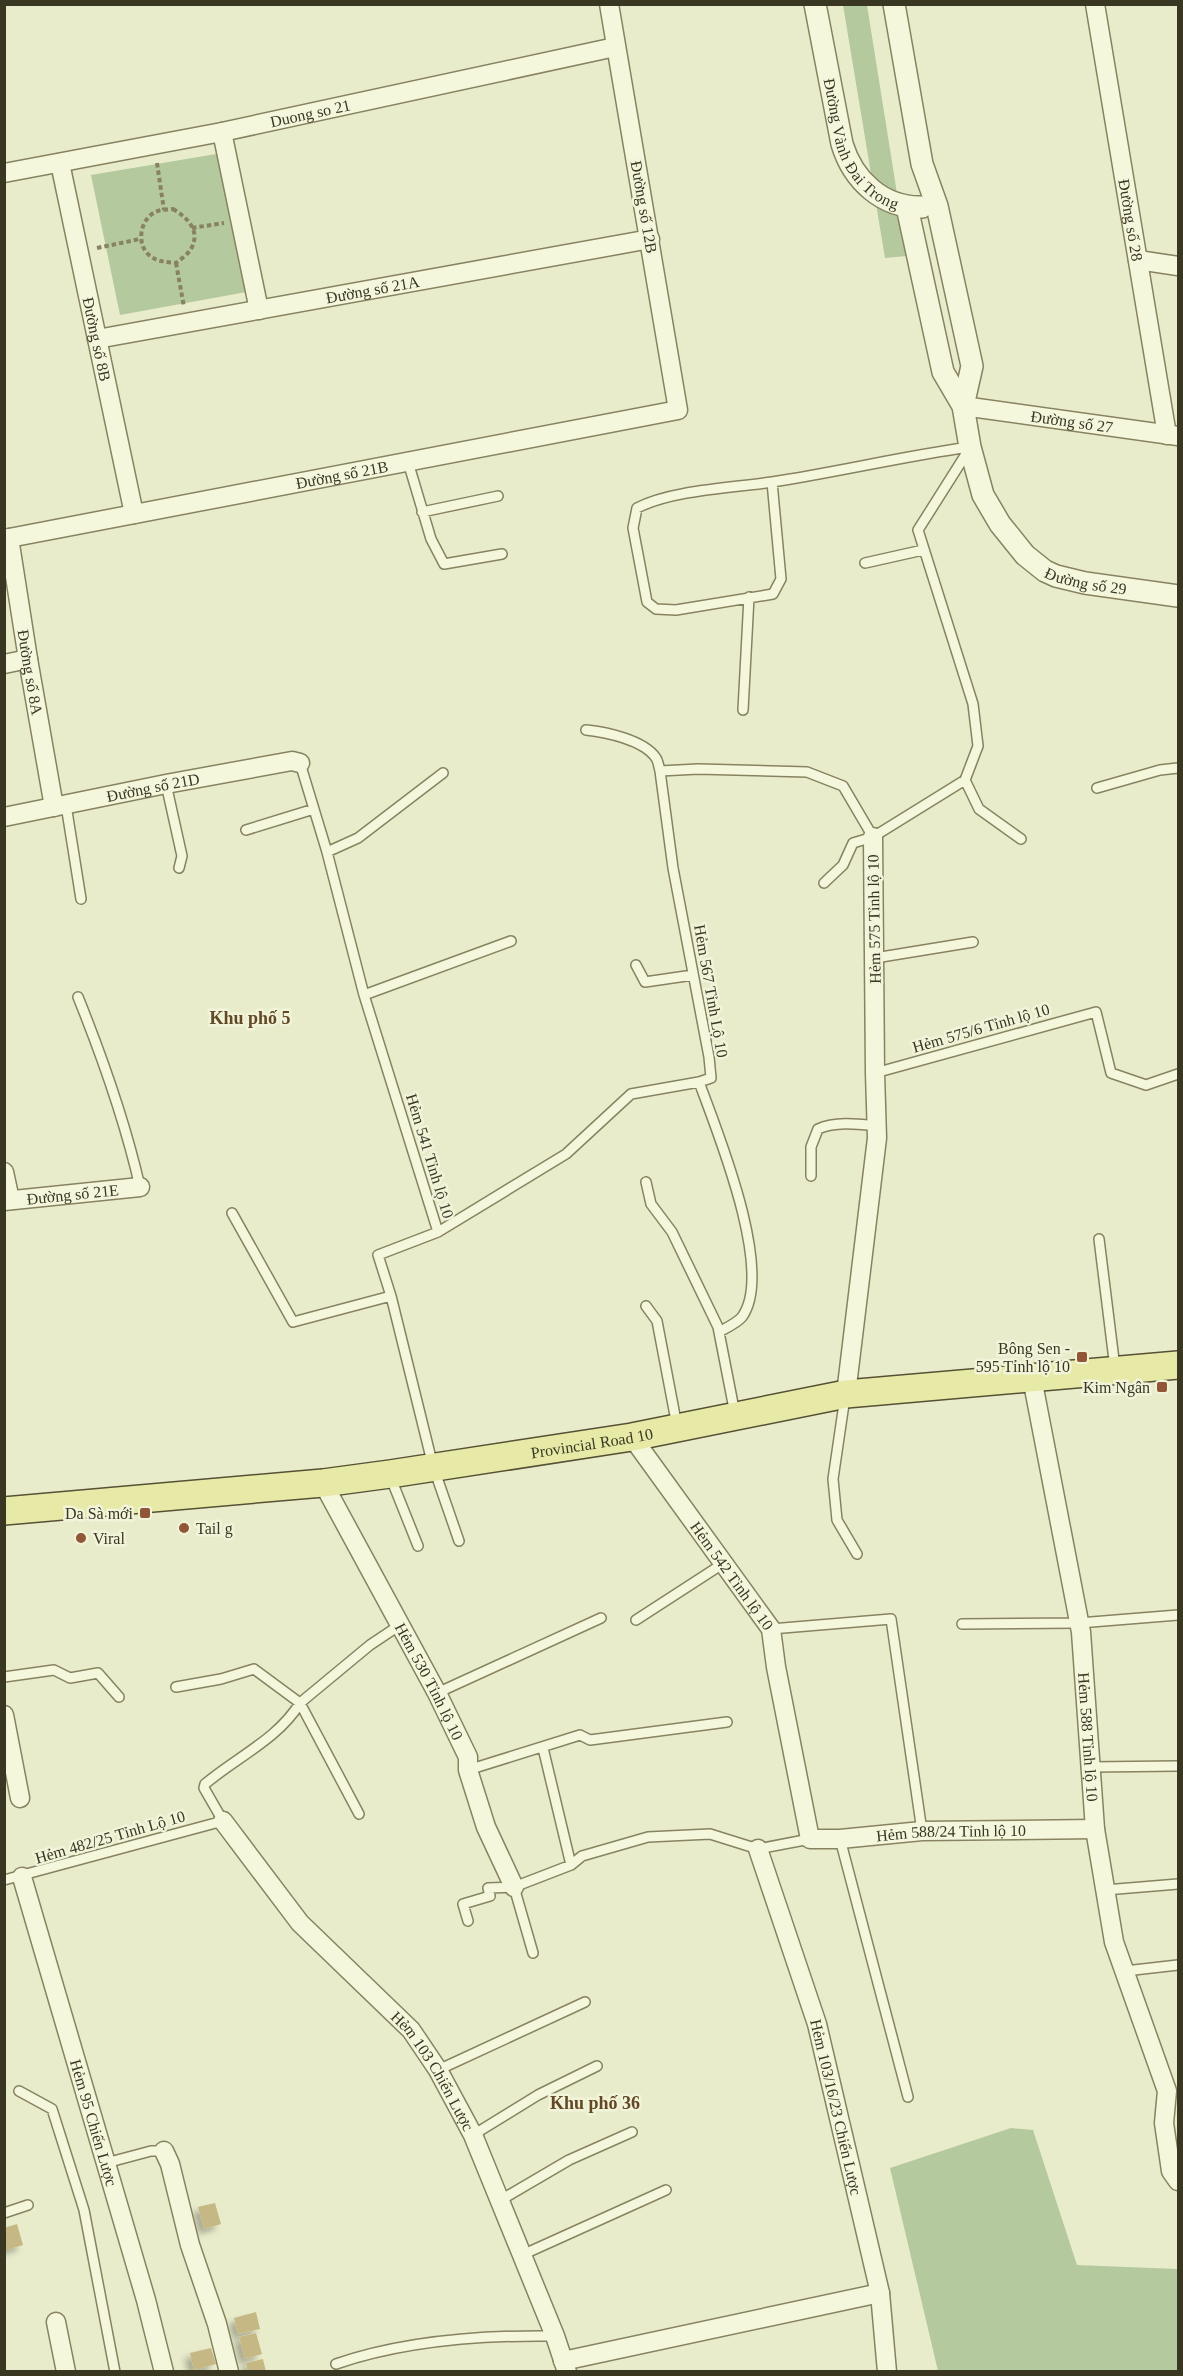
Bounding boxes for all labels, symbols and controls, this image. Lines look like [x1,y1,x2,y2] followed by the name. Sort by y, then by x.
[821,77,901,213] street label: Đường Vành Đai Trong
[268,96,352,130] street label: Duong so 21
[627,159,660,255] street label: Đường số 12B
[1116,178,1146,262] street label: Đường số 28
[325,272,421,306] street label: Đường số 21A
[80,295,114,383] street label: Đường số 8B
[1030,407,1114,435] street label: Đường số 27
[294,457,389,491] street label: Đường số 21B
[1042,564,1128,597] street label: Đường số 29
[15,628,46,717] street label: Đường số 8A
[105,770,201,804] street label: Đường số 21D
[864,854,884,984] street label: Hẻm 575 Tỉnh lộ 10
[691,923,731,1059] street label: Hẻm 567 Tỉnh Lộ 10
[910,1000,1052,1056] street label: Hẻm 575/6 Tỉnh lộ 10
[209,1008,291,1028] district label: Khu phố 5
[403,1092,457,1220] street label: Hẻm 541 Tỉnh lộ 10
[26,1181,120,1207] street label: Đường số 21E
[976,1340,1070,1375] place label: Bông Sen - 595 Tỉnh lộ 10
[1075,1350,1089,1364] marker: Bông Sen - 595 Tỉnh lộ 10
[1083,1379,1150,1397] place label: Kim Ngân
[1155,1380,1169,1394] marker: Kim Ngân
[529,1424,654,1461] street label: Provincial Road 10
[65,1505,134,1522] place label: Da Sà mới
[138,1506,152,1520] marker: Da Sà mới
[687,1518,777,1633] street label: Hẻm 542 Tỉnh lộ 10
[196,1520,233,1538] place label: Tail g
[177,1521,191,1535] marker: Tail g
[93,1530,125,1547] place label: Viral
[74,1531,88,1545] marker: Viral
[392,1620,467,1742] street label: Hẻm 530 Tỉnh lộ 10
[1075,1672,1102,1802] street label: Hẻm 588 Tỉnh lộ 10
[33,1807,187,1867] street label: Hẻm 482/25 Tỉnh Lộ 10
[875,1821,1026,1844] street label: Hẻm 588/24 Tỉnh lộ 10
[388,2007,477,2133] street label: Hẻm 103 Chiến Lược
[808,2017,865,2197] street label: Hẻm 103/16/23 Chiến Lược
[67,2057,121,2188] street label: Hẻm 95 Chiến Lược
[550,2093,640,2113] district label: Khu phố 36

